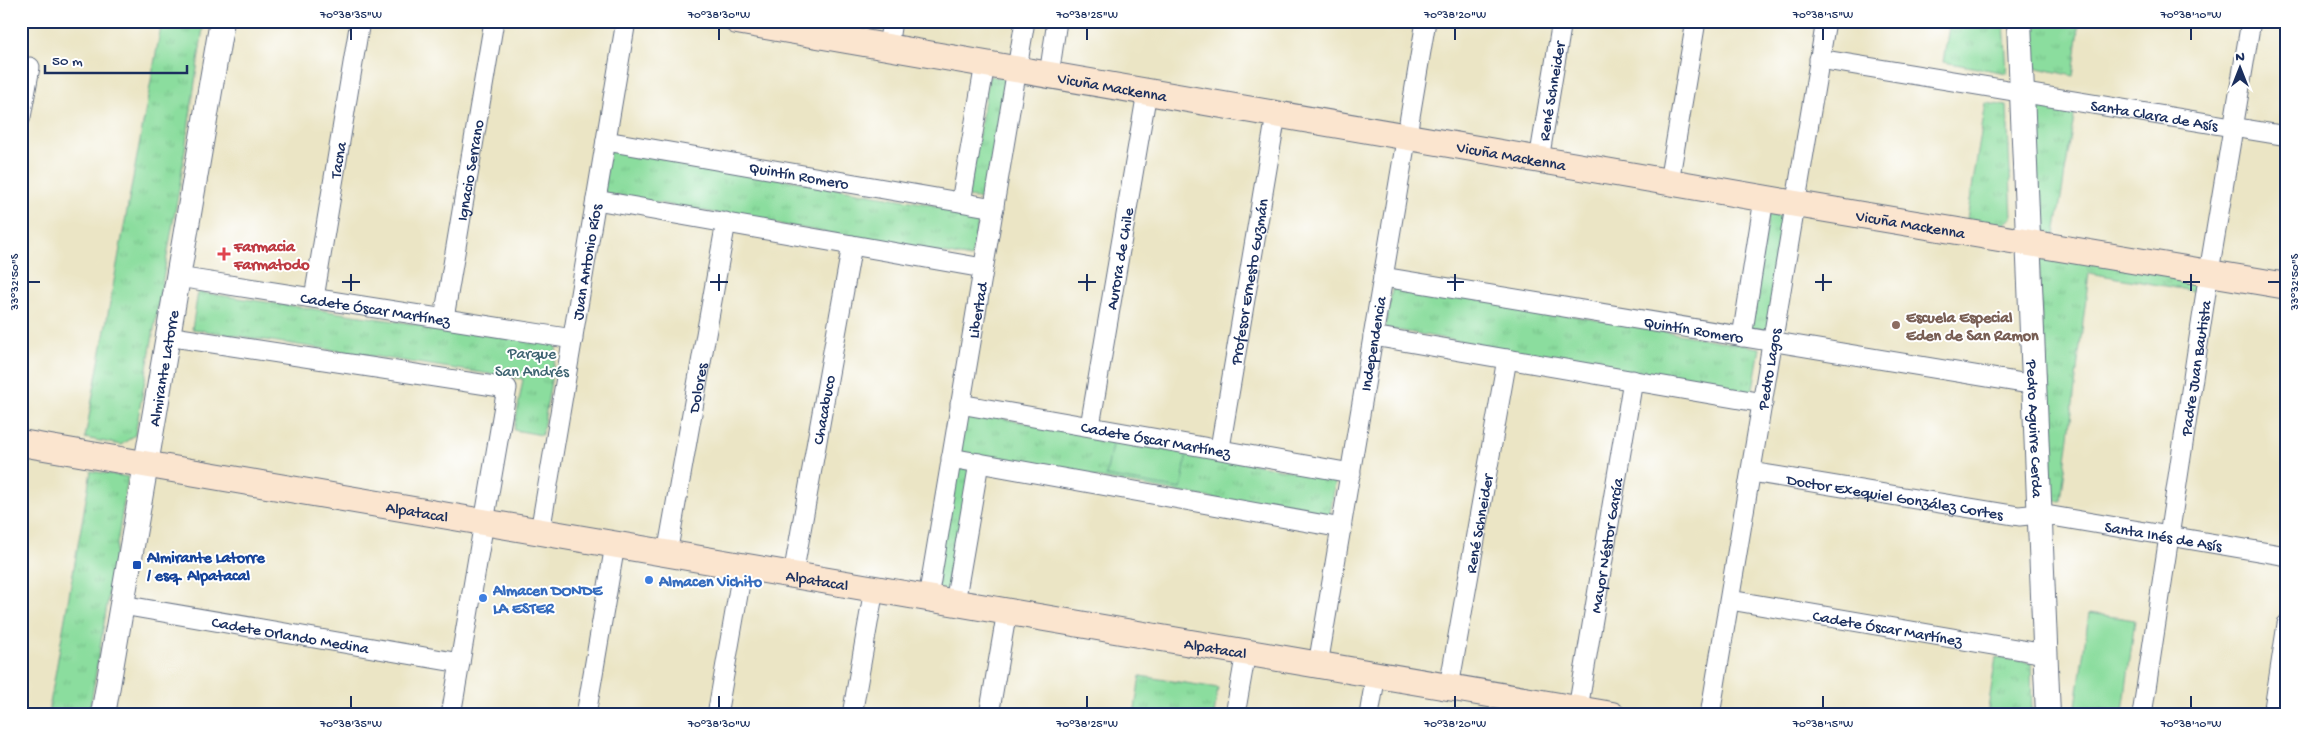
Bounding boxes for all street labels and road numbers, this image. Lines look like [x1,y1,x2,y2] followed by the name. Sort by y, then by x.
[1536,39,1572,143] street label: René Schneider
[1055,70,1169,108] street label: Vicuña Mackenna
[2089,98,2220,138] street label: Santa Clara de Asís
[454,119,490,223] street label: Ignacio Serrano
[1454,139,1568,177] street label: Vicuña Mackenna
[328,140,353,181] street label: Tacna
[747,160,850,196] street label: Quintín Romero
[1228,197,1275,367] street label: Profesor Ernesto Guzmán
[570,202,608,322] street label: Juan Antonio Ríos
[1104,206,1140,312] street label: Aurora de Chile
[1853,208,1967,245] street label: Vicuña Mackenna
[966,280,994,340] street label: Libertad
[299,290,452,333] street label: Cadete Óscar Martínez
[1358,294,1393,393] street label: Independencia
[2178,298,2218,439] street label: Padre Juan Bautista
[147,308,185,428] street label: Almirante Latorre
[1642,314,1745,350] street label: Quintín Romero
[1755,326,1788,413] street label: Pedro Lagos
[2020,358,2045,499] street label: Pedro Aguirre Cerda
[686,361,714,416] street label: Dolores
[810,374,842,446] street label: Chacabuco
[1079,419,1233,465] street label: Cadete Óscar Martínez
[1463,472,1500,575] street label: René Schneider
[1784,472,2005,526] street label: Doctor Exequiel González Cortes
[1588,476,1630,615] street label: Mayor Néstor García
[384,500,449,529] street label: Alpatacal
[2103,519,2224,558] street label: Santa Inés de Asís
[784,568,850,597] street label: Alpatacal
[1811,608,1964,653] street label: Cadete Óscar Martínez
[210,615,371,660] street label: Cadete Orlando Medina
[1182,636,1248,665] street label: Alpatacal

